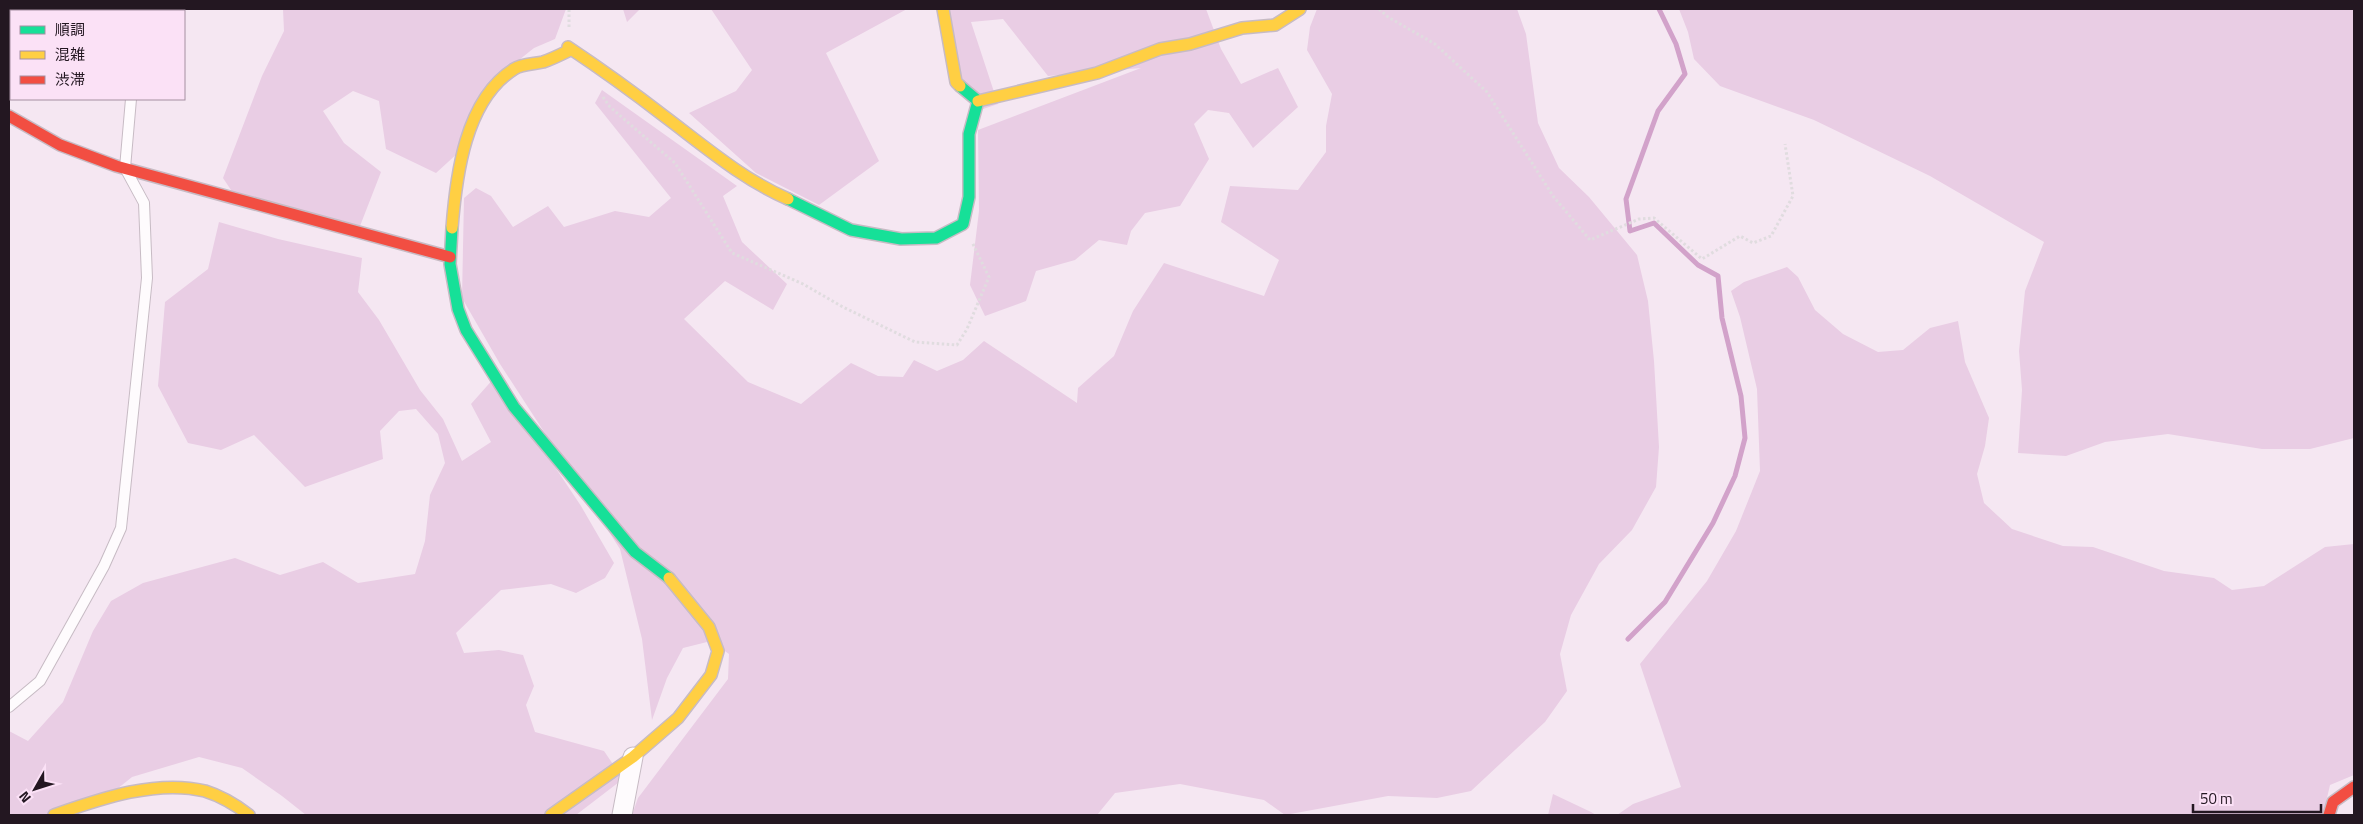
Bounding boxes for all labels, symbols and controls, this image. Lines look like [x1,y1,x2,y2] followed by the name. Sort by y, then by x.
[10,10,185,100] legend
[55,18,85,41] text: 順調
[55,43,85,66] text: 混雑
[55,68,85,91] text: 渋滞
[10,764,60,814] north arrow
[2193,782,2320,814] scale bar
[13,787,36,808] text: N
[2200,787,2233,810] text: 50 m

